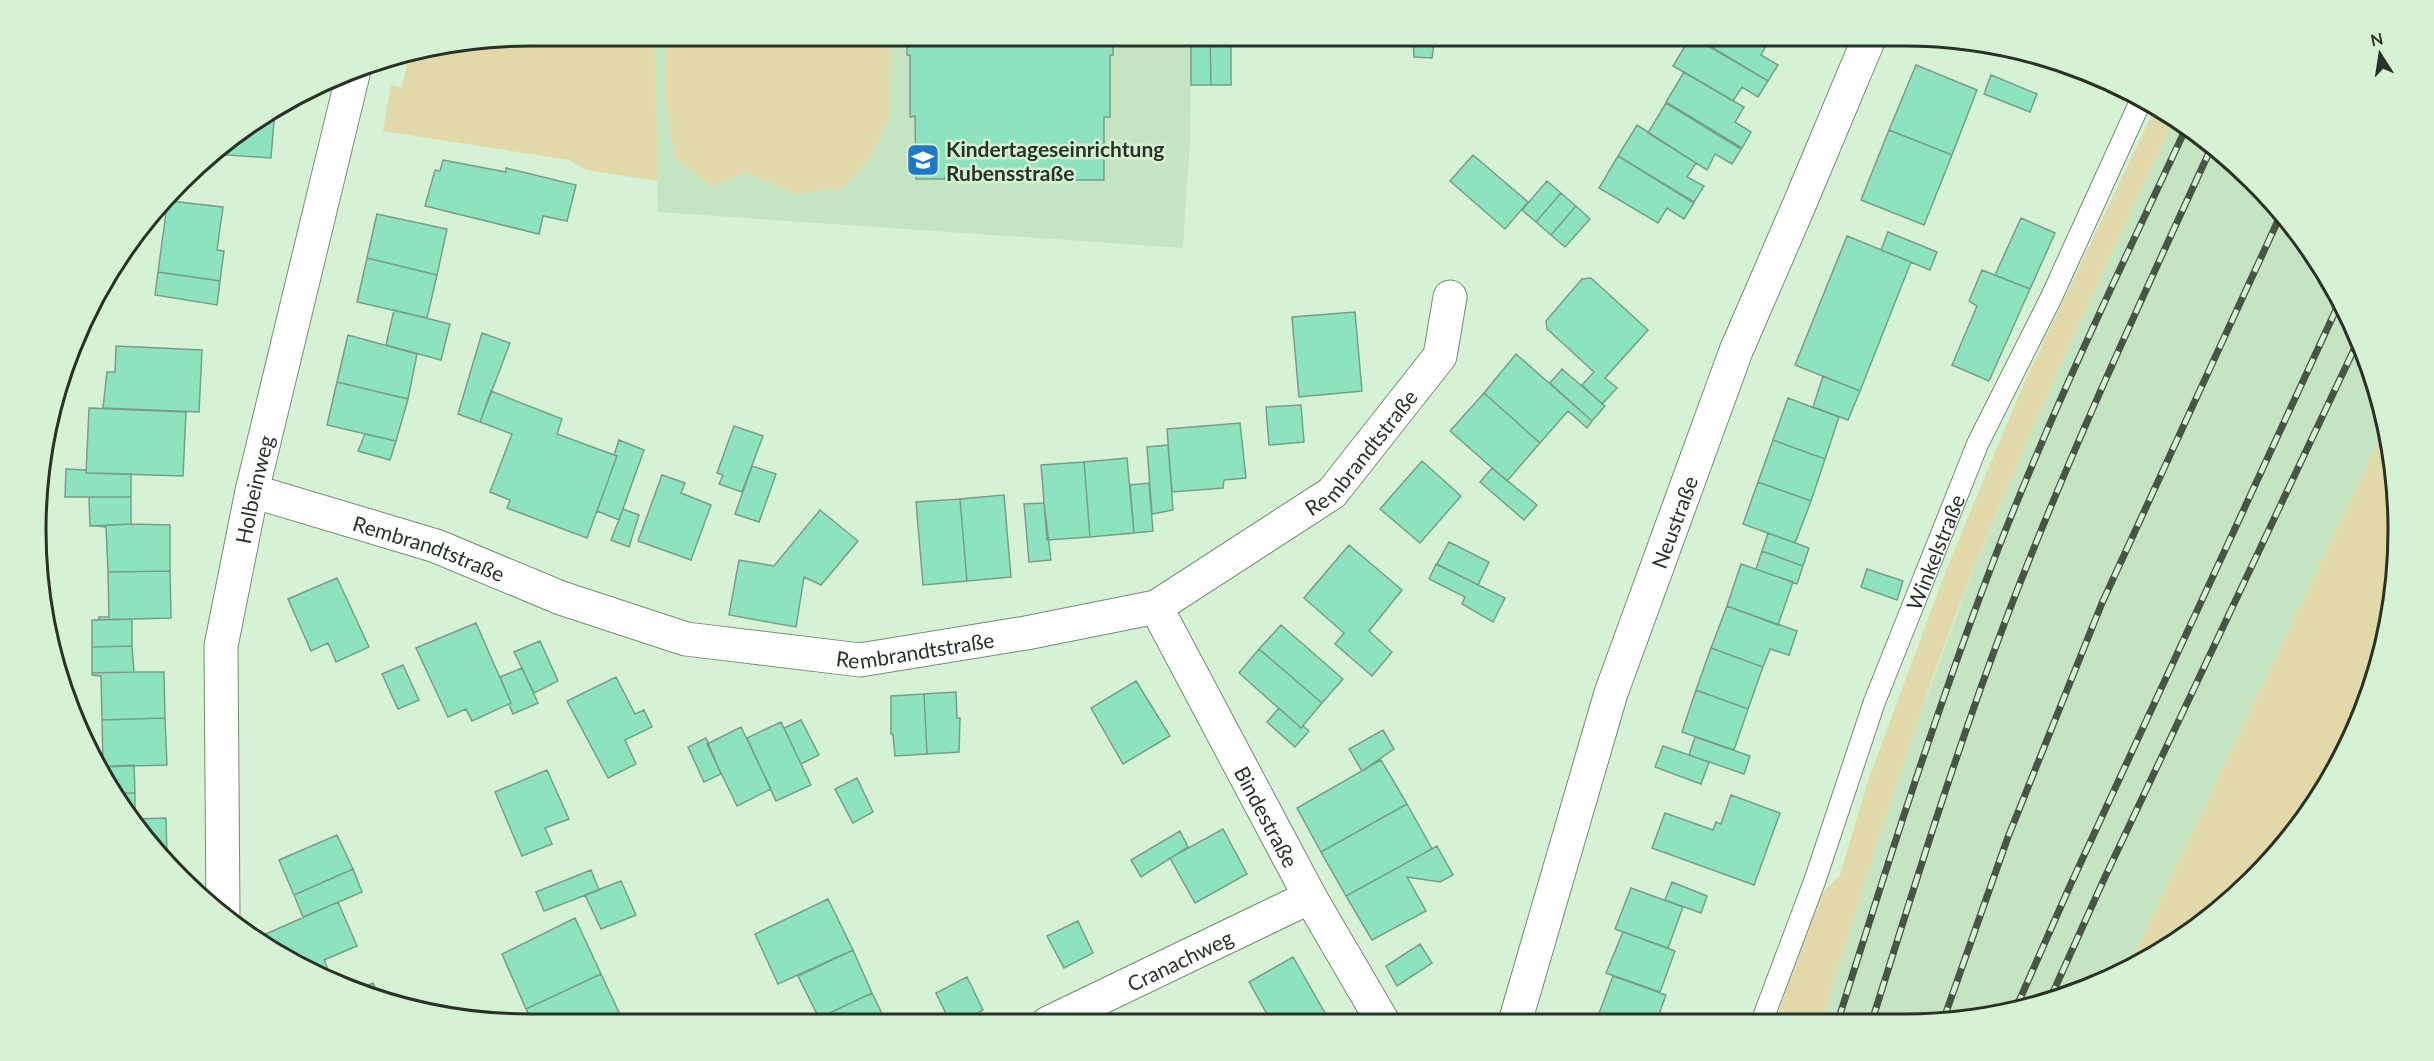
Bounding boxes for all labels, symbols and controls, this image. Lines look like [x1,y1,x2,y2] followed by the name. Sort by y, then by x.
[2350,24,2410,84] north arrow
[2369,28,2385,49] text: N
[946,136,1164,185] place label: Kindertageseinrichtung Rubensstraße
[905,142,941,178] school or university icon: Kindertageseinrichtung Rubensstraße
[1300,384,1422,520] street label: Rembrandtstraße
[229,432,278,546] street label: Holbeinweg
[1645,472,1702,571] street label: Neustraße
[1900,490,1969,613] street label: Winkelstraße
[350,509,509,586] street label: Rembrandtstraße
[835,626,996,672] street label: Rembrandtstraße
[1230,762,1304,871] street label: Bindestraße
[1123,924,1236,996] street label: Cranachweg

